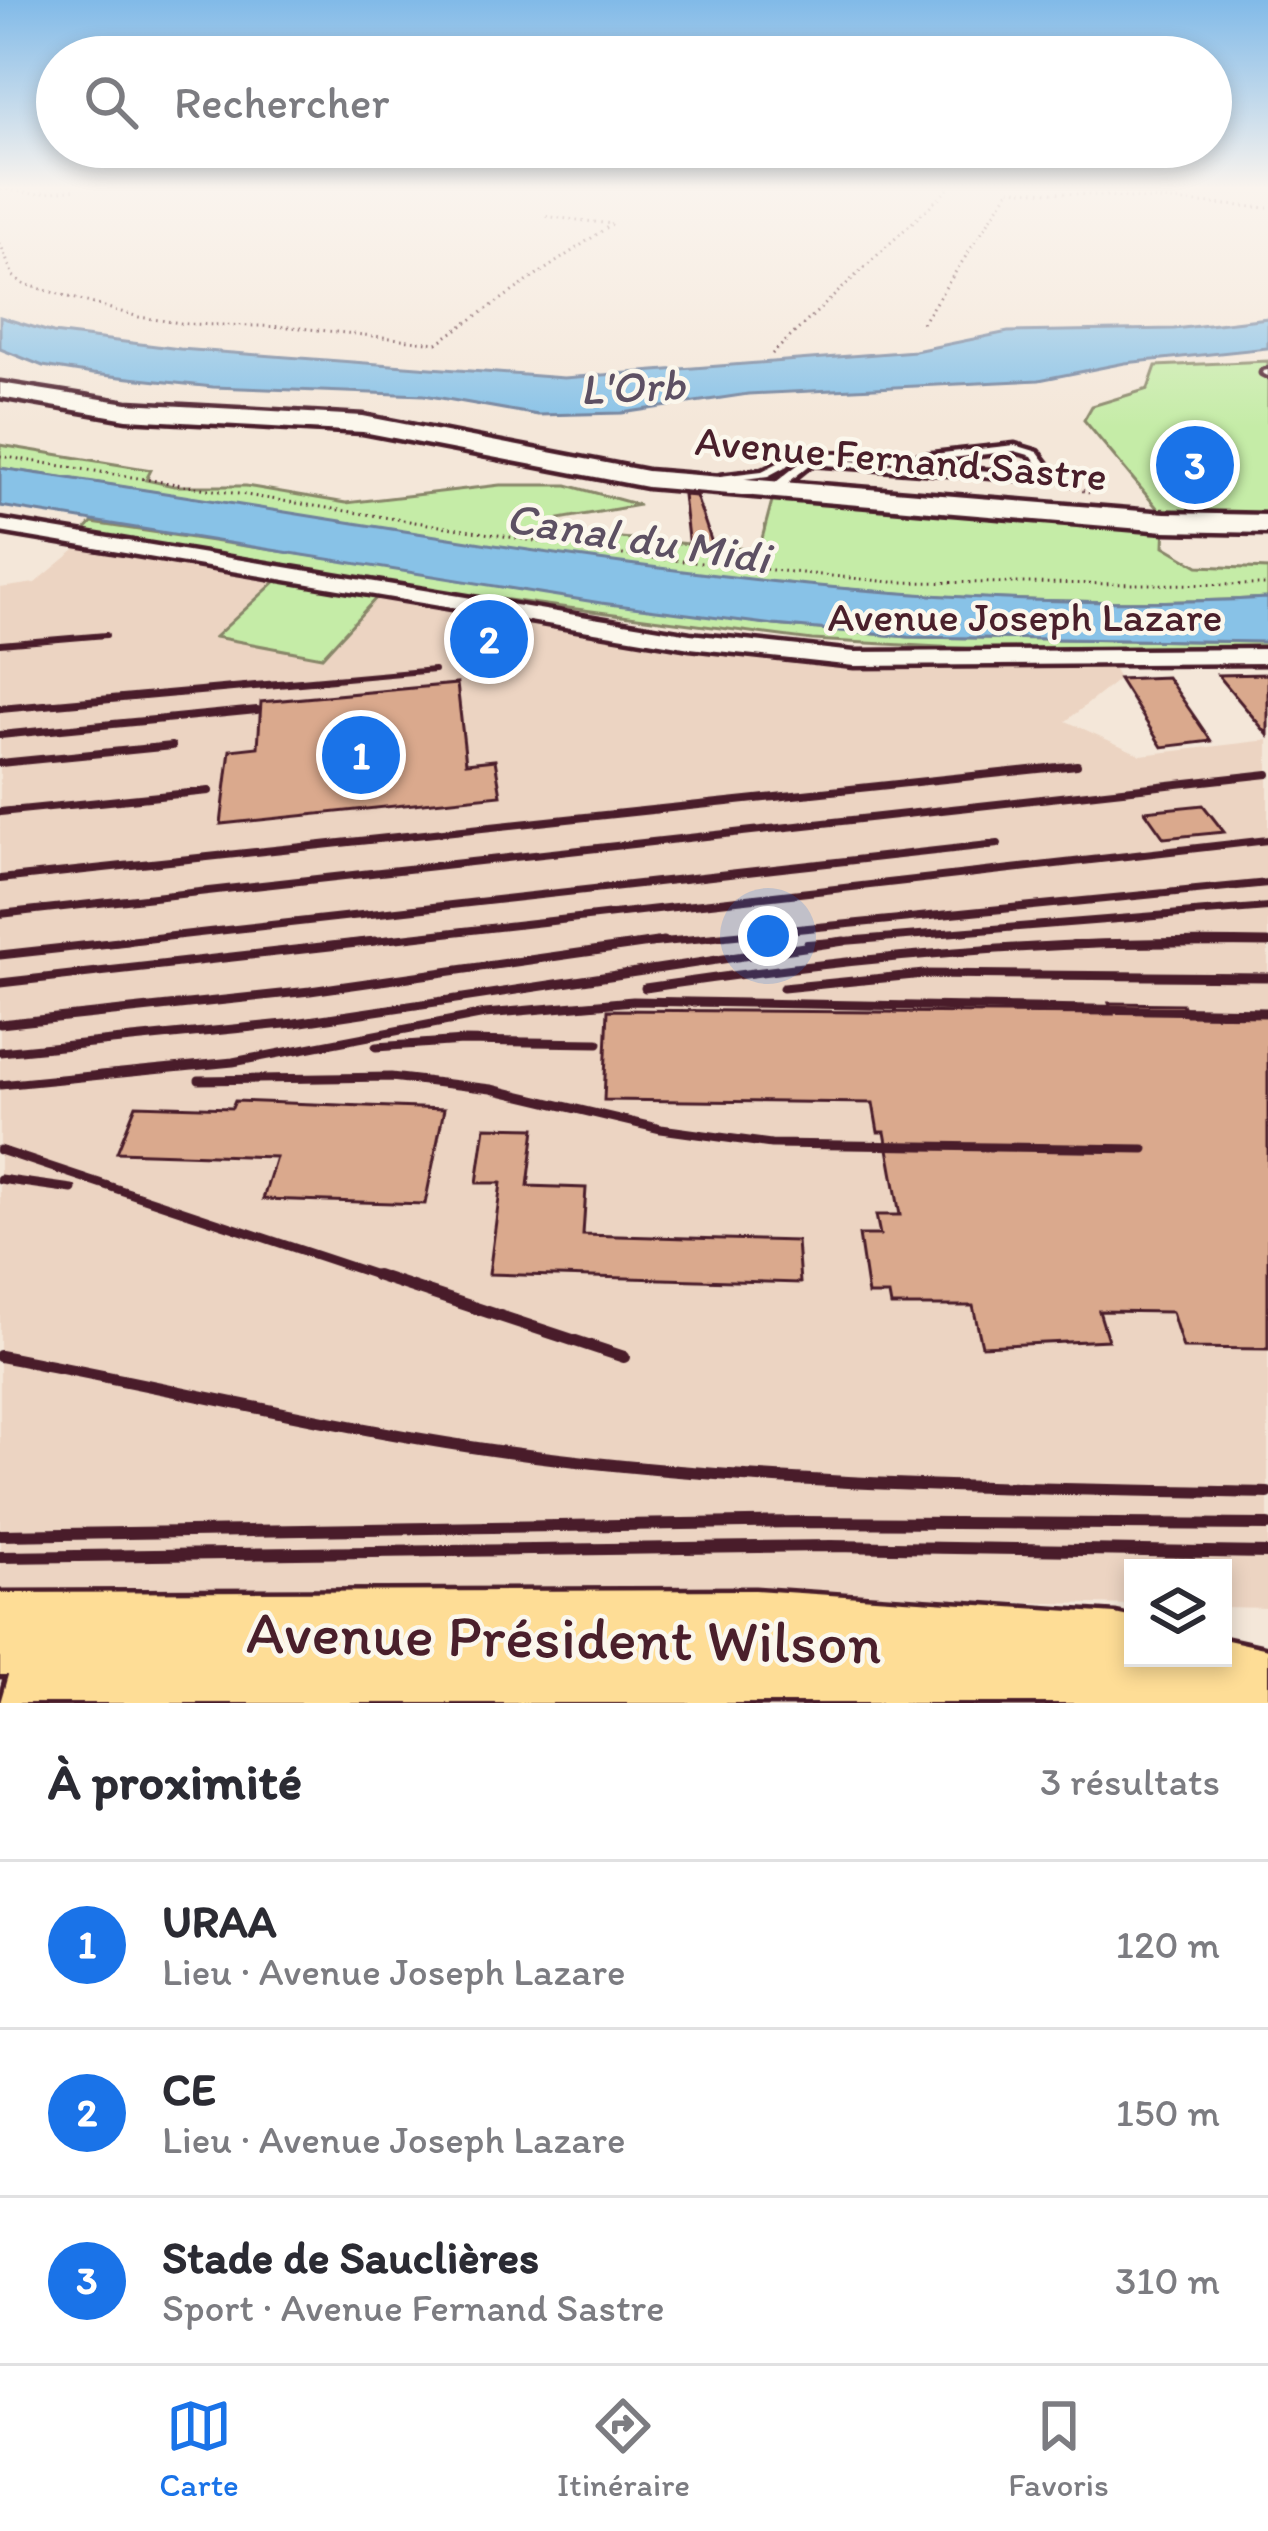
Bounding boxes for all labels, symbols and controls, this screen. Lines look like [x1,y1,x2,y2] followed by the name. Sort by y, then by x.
[36,36,1232,168] search box
[78,69,144,135] icon: search
[174,75,389,129] text: Rechercher
[578,356,687,416] water label: L'Orb
[693,415,1109,501] street label: Avenue Fernand Sastre
[1156,420,1234,510] pin: 3
[503,490,778,585] water label: Canal du Midi
[828,591,1222,642] street label: Avenue Joseph Lazare
[450,594,528,684] pin: 2
[322,710,400,800] pin: 1
[738,906,798,966] your location
[1124,1559,1232,1667] map controls
[1124,1559,1232,1667] button: layers
[246,1595,882,1679] street label: Avenue Président Wilson
[48,1751,302,1812] text: À proximité
[1040,1758,1220,1805] text: 3 résultats
[162,1894,277,1948] text: URAA
[78,1921,96,1968] text: 1
[1116,1921,1220,1968] text: 120 m
[162,1948,626,1995] text: Lieu · Avenue Joseph Lazare
[162,2062,216,2116] text: CE
[77,2089,97,2136] text: 2
[1116,2089,1220,2136] text: 150 m
[162,2116,626,2163] text: Lieu · Avenue Joseph Lazare
[162,2230,539,2284] text: Stade de Sauclières
[76,2257,98,2304] text: 3
[1115,2257,1220,2304] text: 310 m
[162,2284,665,2331] text: Sport · Avenue Fernand Sastre
[159,2393,239,2504] tab: Carte
[557,2393,690,2504] tab: Itinéraire
[1008,2393,1109,2504] tab: Favoris

